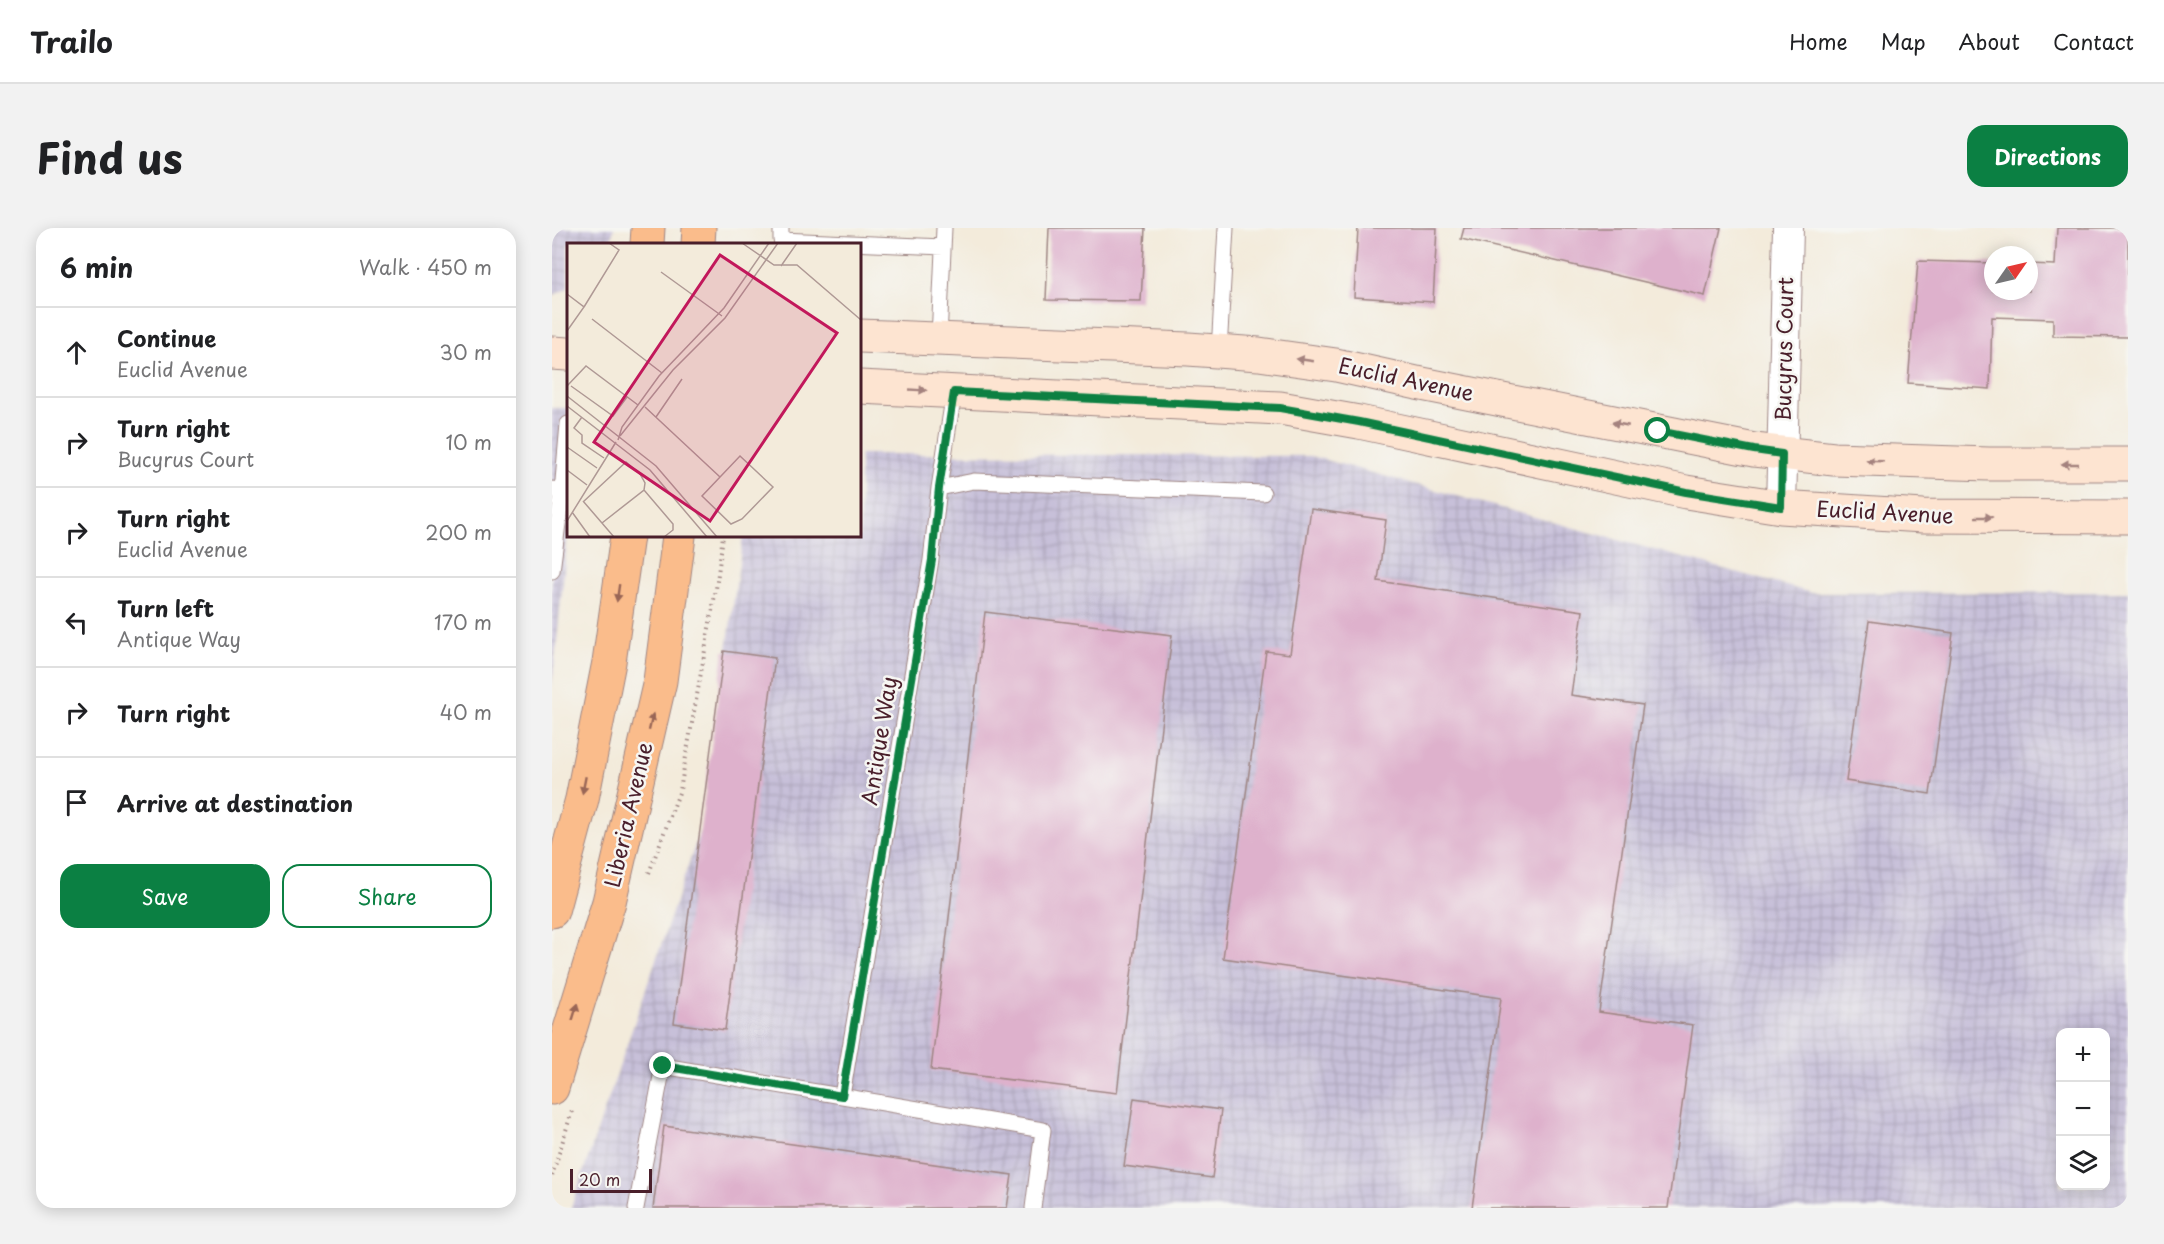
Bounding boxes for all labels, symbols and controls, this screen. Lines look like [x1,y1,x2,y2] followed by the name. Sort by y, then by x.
[30,20,113,63] text: Trailo
[1789,25,1848,57] text: Home
[1881,25,1926,57] text: Map
[1959,25,2020,57] text: About
[2053,25,2134,57] text: Contact
[36,125,183,188] text: Find us
[1967,125,2128,187] button: Directions
[567,243,861,537] inset map
[1984,246,2038,300] north arrow
[60,248,133,287] text: 6 min
[359,252,492,282] text: Walk · 450 m
[1766,277,1800,421] street label: Bucyrus Court
[117,321,216,354] text: Continue
[60,336,93,369] icon: ahead
[439,337,492,367] text: 30 m
[1336,348,1477,408] street label: Euclid Avenue
[117,354,248,384] text: Euclid Avenue
[1295,356,1314,365] one-way arrow
[908,385,927,394] one-way arrow
[117,411,230,444] text: Turn right
[1644,417,1670,443] route start
[1610,419,1629,428] one-way arrow
[60,426,93,459] icon: right
[445,427,492,457] text: 10 m
[117,444,254,474] text: Bucyrus Court
[1865,456,1884,466] one-way arrow
[2060,459,2079,469] one-way arrow
[1816,491,1955,531] street label: Euclid Avenue
[117,501,230,534] text: Turn right
[1975,512,1994,522] one-way arrow
[60,516,93,549] icon: right
[425,517,492,547] text: 200 m
[117,534,248,564] text: Euclid Avenue
[614,584,623,603] one-way arrow
[117,591,214,624] text: Turn left
[60,606,93,639] icon: left
[434,607,492,637] text: 170 m
[117,624,241,654] text: Antique Way
[852,674,904,807] street label: Antique Way
[60,696,93,729] icon: right
[117,696,230,729] text: Turn right
[440,697,492,727] text: 40 m
[646,713,656,731] one-way arrow
[595,739,659,890] street label: Liberia Avenue
[579,776,588,795] one-way arrow
[60,786,93,819] icon: arrive
[117,786,353,819] text: Arrive at destination
[60,864,270,928] button: Save
[282,864,492,928] button: Share
[571,1003,580,1021] one-way arrow
[2056,1028,2110,1190] map controls
[2056,1028,2110,1082] button: +
[649,1052,675,1078] route end
[2056,1082,2110,1136] button: −
[2056,1136,2110,1190] button: layers
[570,1166,652,1194] scale bar
[579,1167,620,1191] text: 20 m

